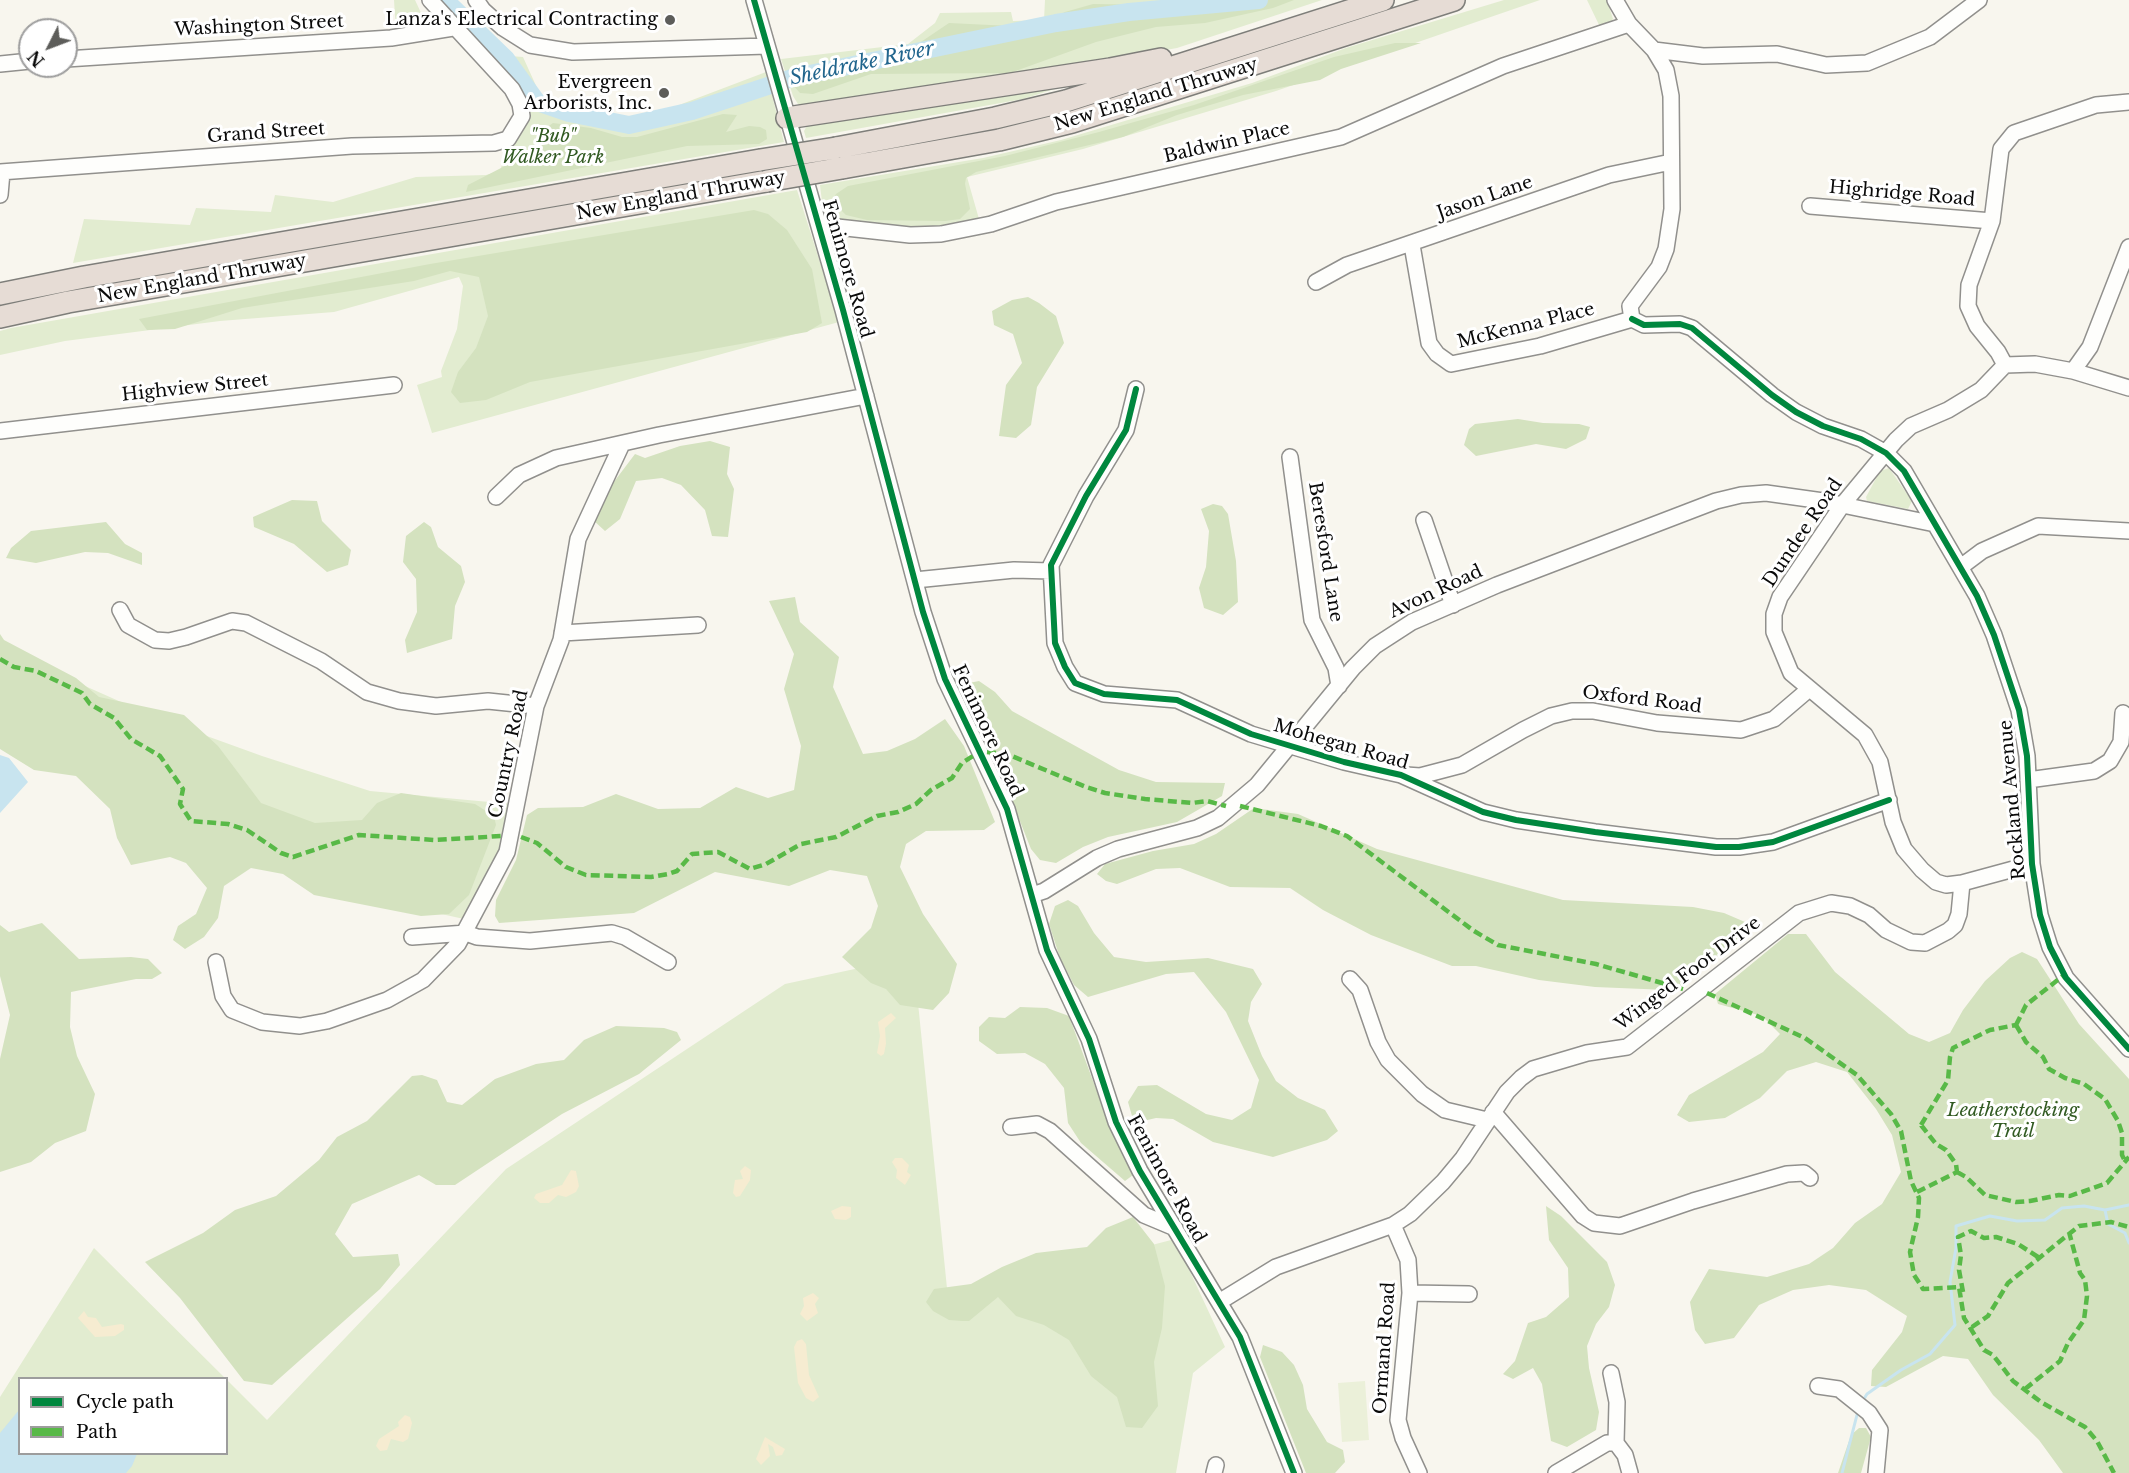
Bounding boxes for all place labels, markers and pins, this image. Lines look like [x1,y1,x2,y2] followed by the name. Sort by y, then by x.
[385,9,658,31] place label: Lanza's Electrical Contracting
[663,13,677,27] marker: Lanza's Electrical Contracting
[524,72,652,115] place label: Evergreen Arborists, Inc.
[657,86,671,100] marker: Evergreen Arborists, Inc.

